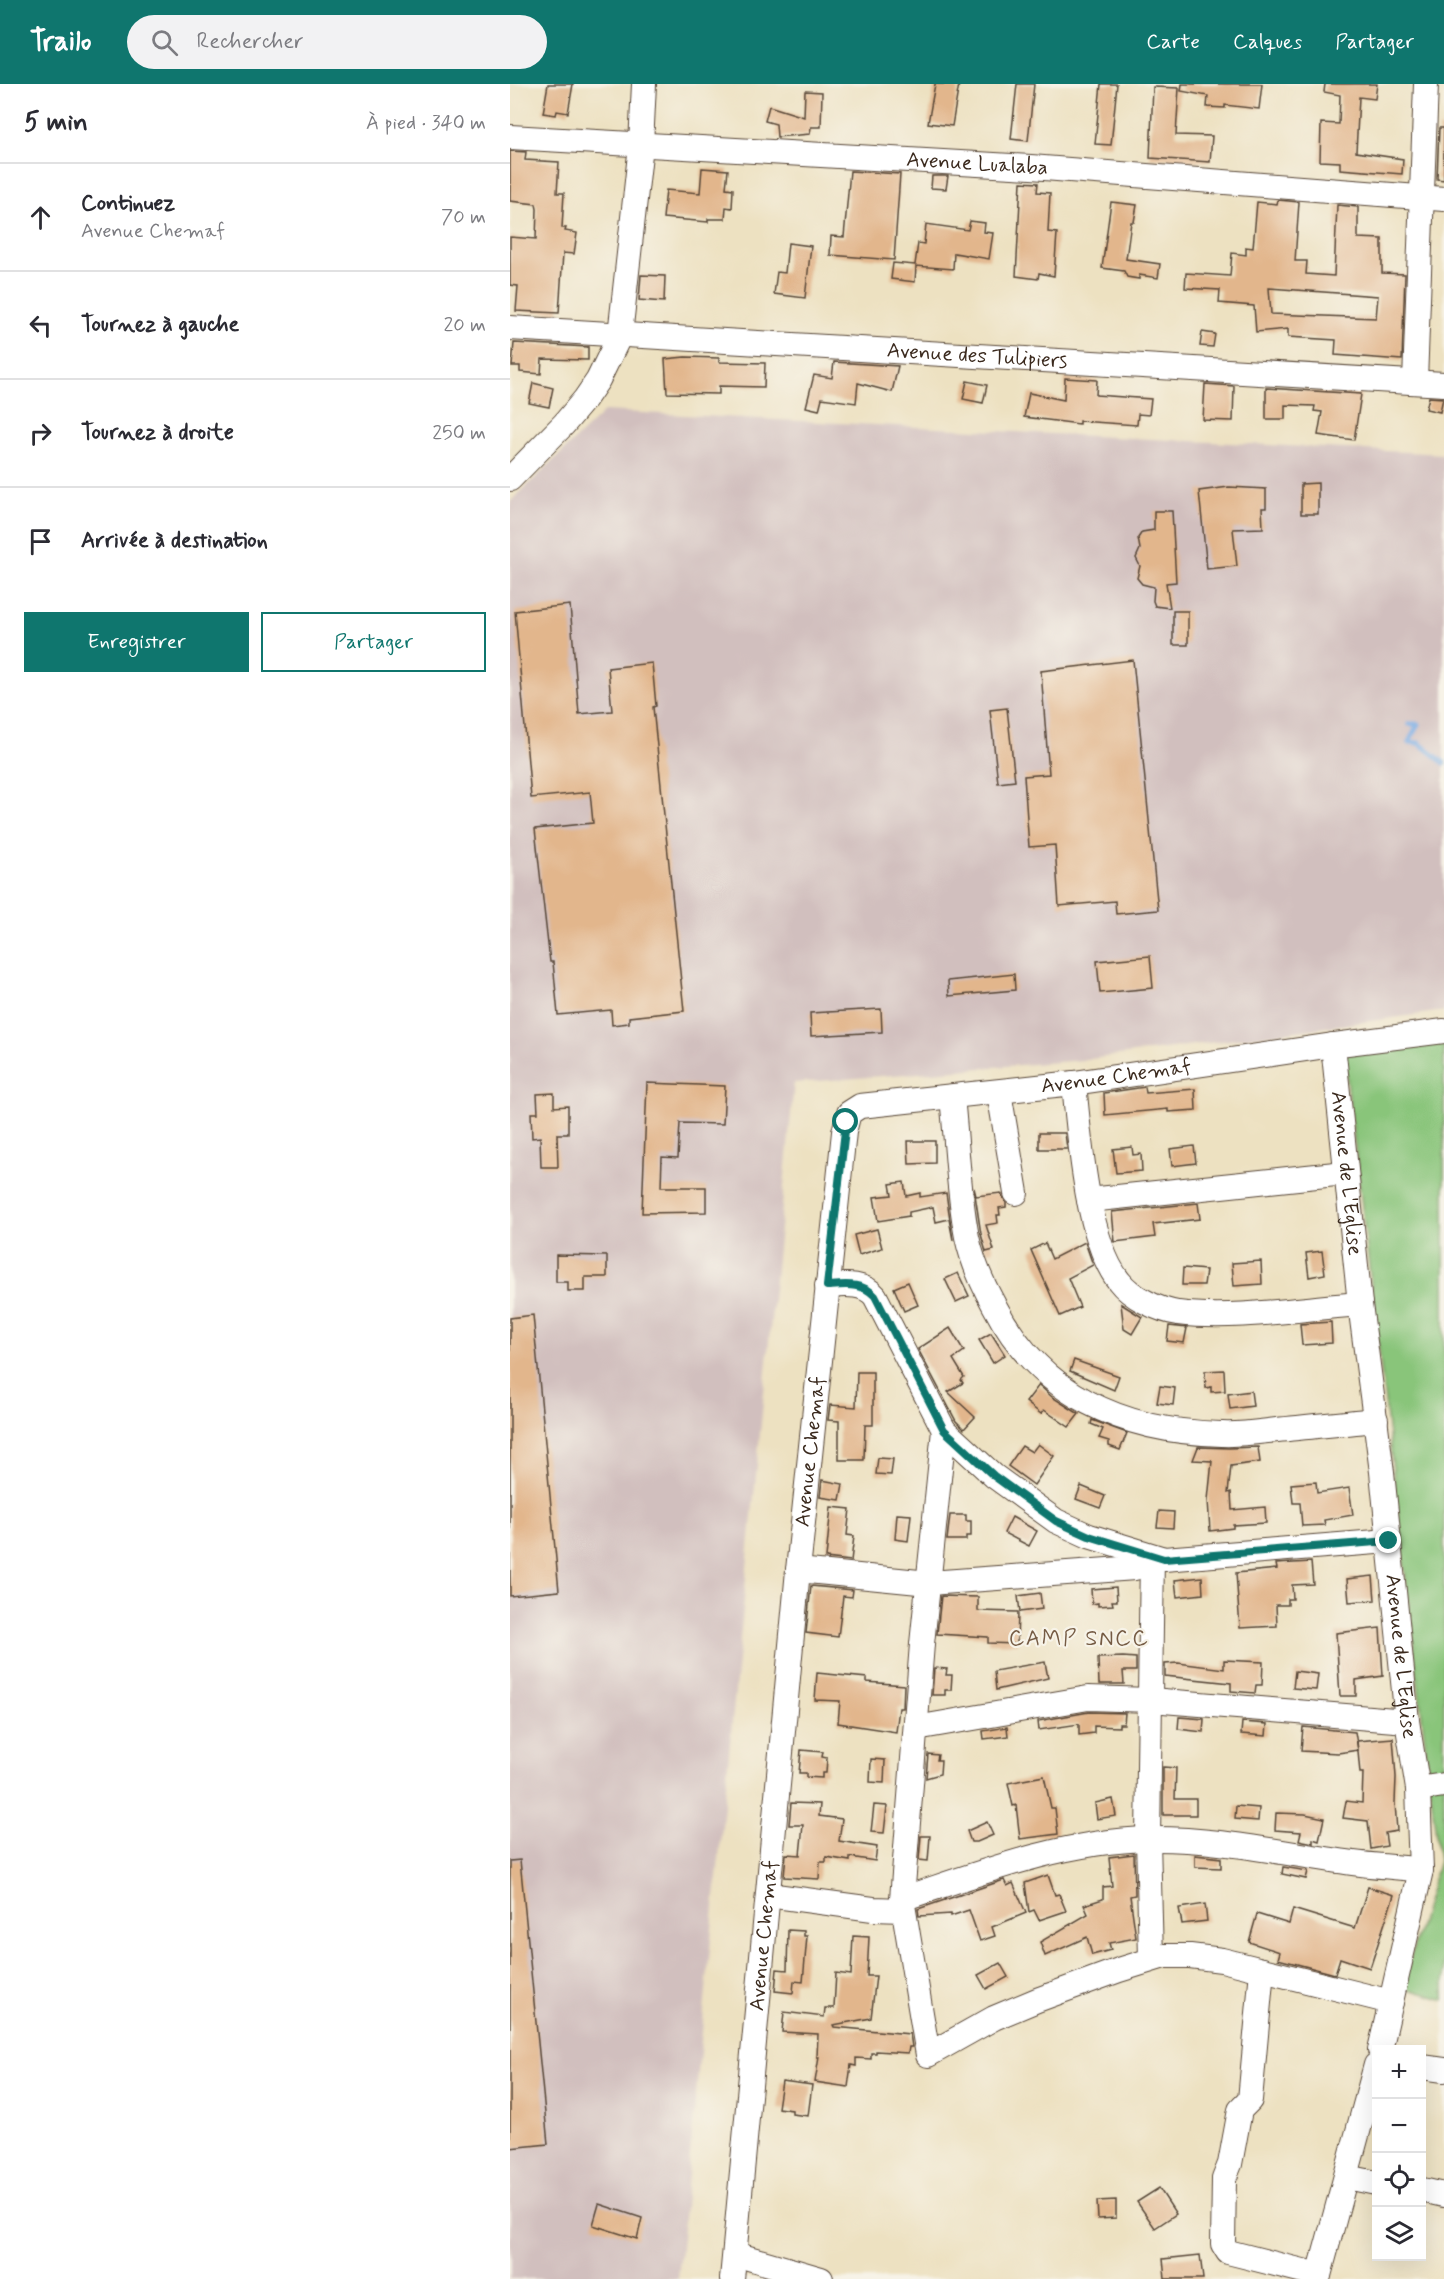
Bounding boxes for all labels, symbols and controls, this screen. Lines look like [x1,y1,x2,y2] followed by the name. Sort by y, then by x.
[127,15,547,69] search box
[30,24,91,61] text: Trailo
[148,26,181,59] icon: search
[196,28,303,56] text: Rechercher
[1146,28,1200,56] text: Carte
[1233,28,1302,56] text: Calques
[1335,28,1414,56] text: Partager
[24,106,88,140] text: 5 min
[366,110,486,137] text: À pied · 340 m
[906,146,1049,182] street label: Avenue Lualaba
[81,190,175,218] text: Continuez
[24,201,57,234] icon: ahead
[441,204,486,231] text: 70 m
[81,218,225,245] text: Avenue Chemaf
[24,309,57,342] icon: left
[81,311,239,339] text: Tournez à gauche
[443,312,486,339] text: 20 m
[886,337,1068,375] street label: Avenue des Tulipiers
[24,417,57,450] icon: right
[81,419,234,447] text: Tournez à droite
[432,420,486,447] text: 250 m
[24,525,57,558] icon: arrive
[81,527,268,555] text: Arrivée à destination
[24,612,249,672] button: Enregistrer
[261,612,486,672] button: Partager
[1040,1052,1193,1100] street label: Avenue Chemaf
[1324,1090,1369,1257] street label: Avenue de L'Eglise
[832,1108,858,1134] route start
[789,1375,832,1528] street label: Avenue Chemaf
[1375,1527,1401,1553] route end
[1378,1573,1424,1740] street label: Avenue de L'Eglise
[1009,1625,1149,1653] district label: CAMP SNCC
[743,1859,785,2012] street label: Avenue Chemaf
[1372,2045,1426,2261] map controls
[1372,2045,1426,2099] button: +
[1372,2099,1426,2153] button: −
[1372,2153,1426,2207] button: locate
[1372,2207,1426,2261] button: layers

